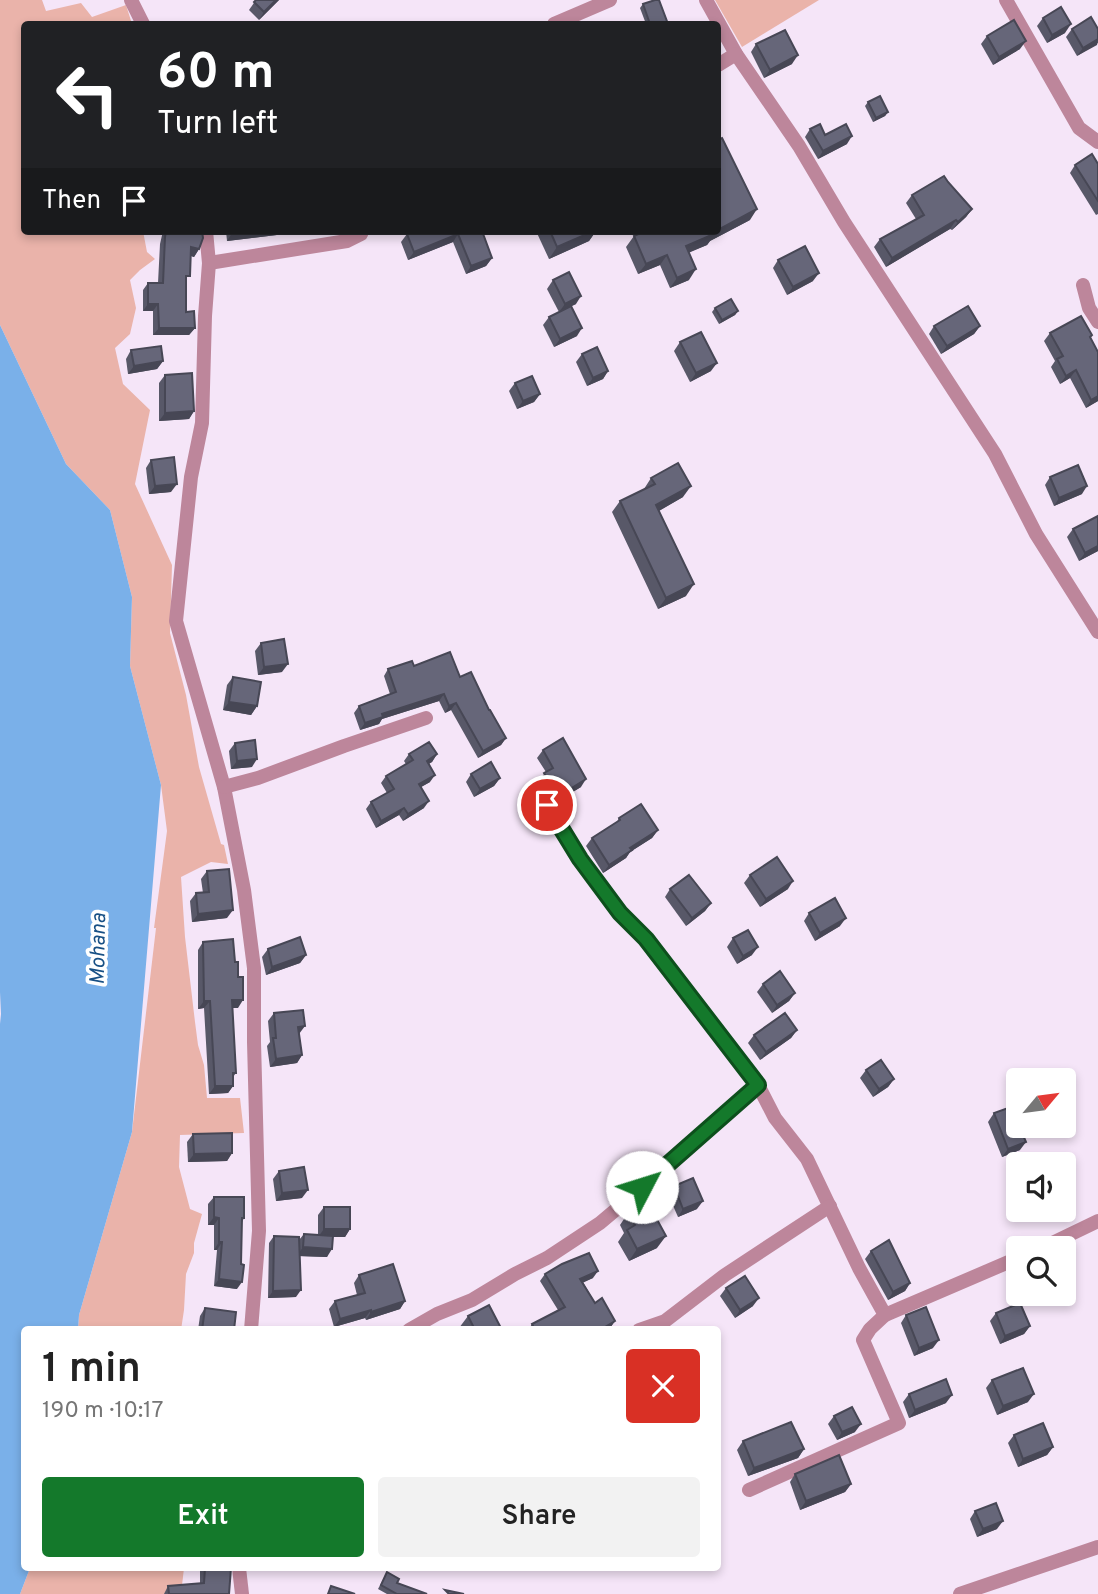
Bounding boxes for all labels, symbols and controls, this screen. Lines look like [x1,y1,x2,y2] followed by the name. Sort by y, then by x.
[157,44,275,106] text: 60 m
[42,49,133,140] icon: left
[157,105,278,145] text: Turn left
[115,182,153,220] icon: arrive
[42,185,101,218] text: Then
[517,775,577,835] pin
[528,786,566,824] icon: arrive
[85,913,113,985] water label: Mohana
[1006,1068,1076,1138] north arrow
[1006,1068,1076,1306] map controls
[605,1150,679,1224] position arrow
[1006,1152,1076,1222] button: sound
[1006,1236,1076,1306] button: search
[42,1344,141,1397] text: 1 min
[626,1349,700,1423] button: close
[42,1397,164,1426] text: 190 m · 10:17
[42,1477,364,1557] button: Exit
[378,1477,700,1557] button: Share

